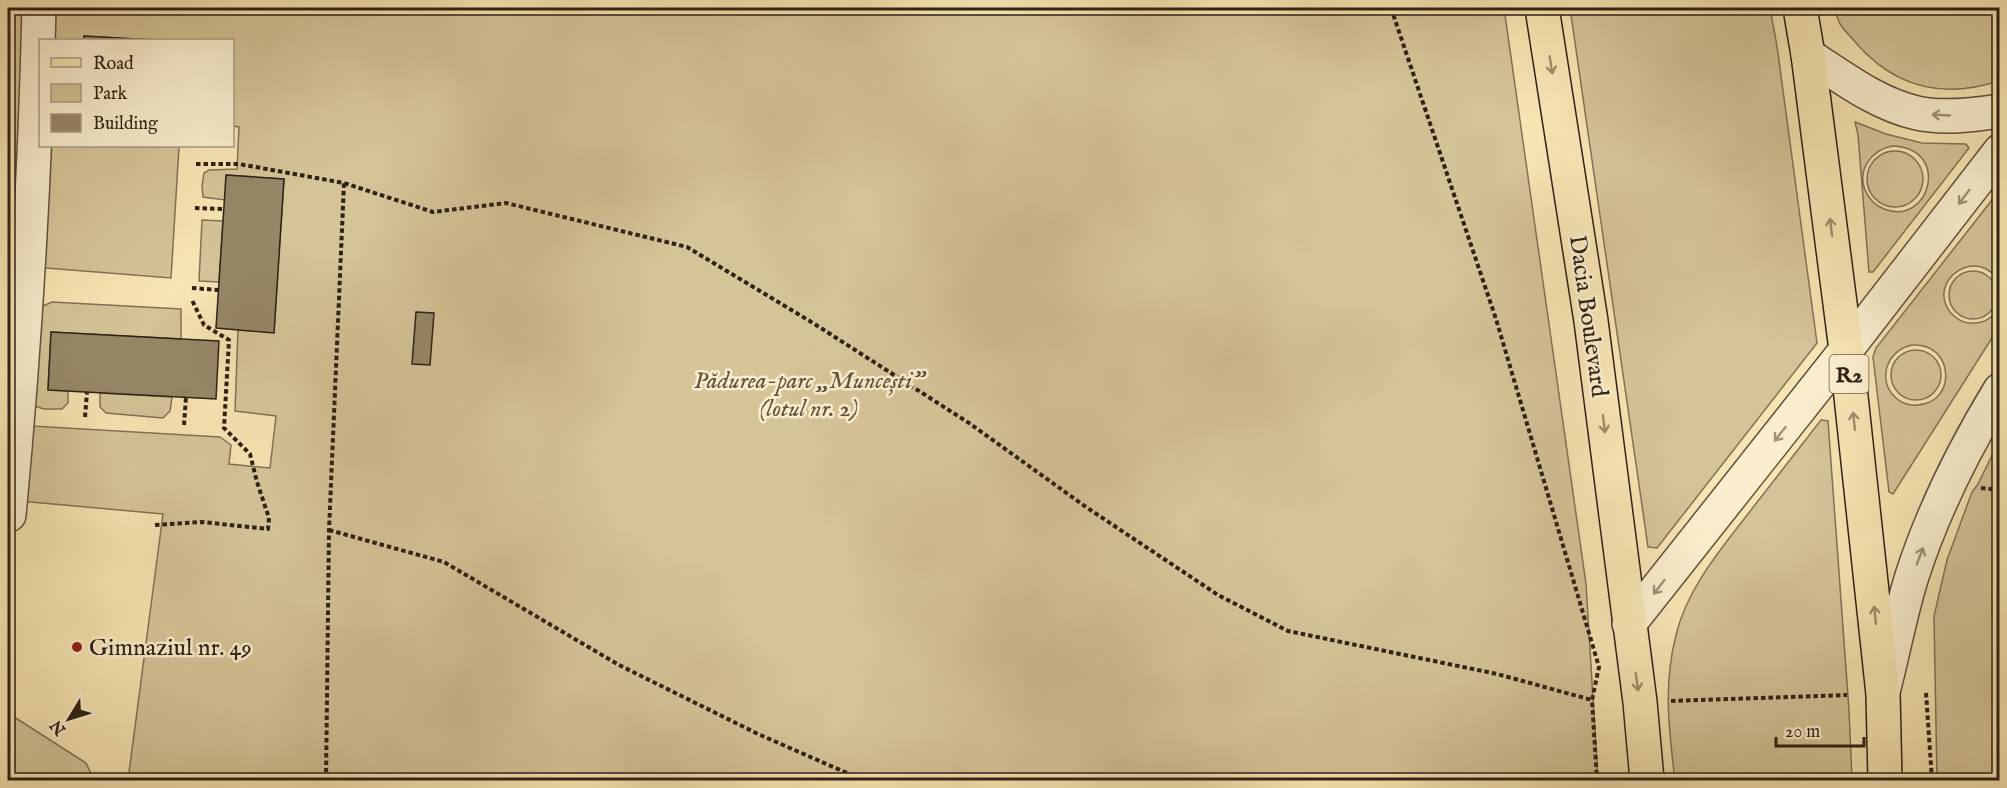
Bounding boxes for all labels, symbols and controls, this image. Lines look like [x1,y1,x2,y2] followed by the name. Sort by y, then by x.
[39,39,234,147] legend
[93,53,134,76] text: Road
[1546,55,1557,75] one-way arrow
[93,83,128,106] text: Park
[1932,109,1952,120] one-way arrow
[93,113,158,136] text: Building
[1958,189,1970,205] one-way arrow
[1825,218,1836,237] one-way arrow
[1561,233,1614,399] street label: Dacia Boulevard
[1830,355,1868,393] road number: R2
[694,366,927,425] park label: Pădurea-parc „Muncești” (lotul nr. 2)
[1848,411,1859,431] one-way arrow
[1599,414,1610,434] one-way arrow
[1773,426,1787,441] one-way arrow
[1915,547,1926,566] one-way arrow
[1652,579,1665,595] one-way arrow
[1869,605,1880,625] one-way arrow
[89,633,252,664] place label: Gimnaziul nr. 49
[70,640,84,654] marker: Gimnaziul nr. 49
[1631,672,1642,692] one-way arrow
[39,689,99,749] north arrow
[1776,710,1864,748] scale bar
[47,715,72,739] text: N
[1785,721,1820,744] text: 20 m

